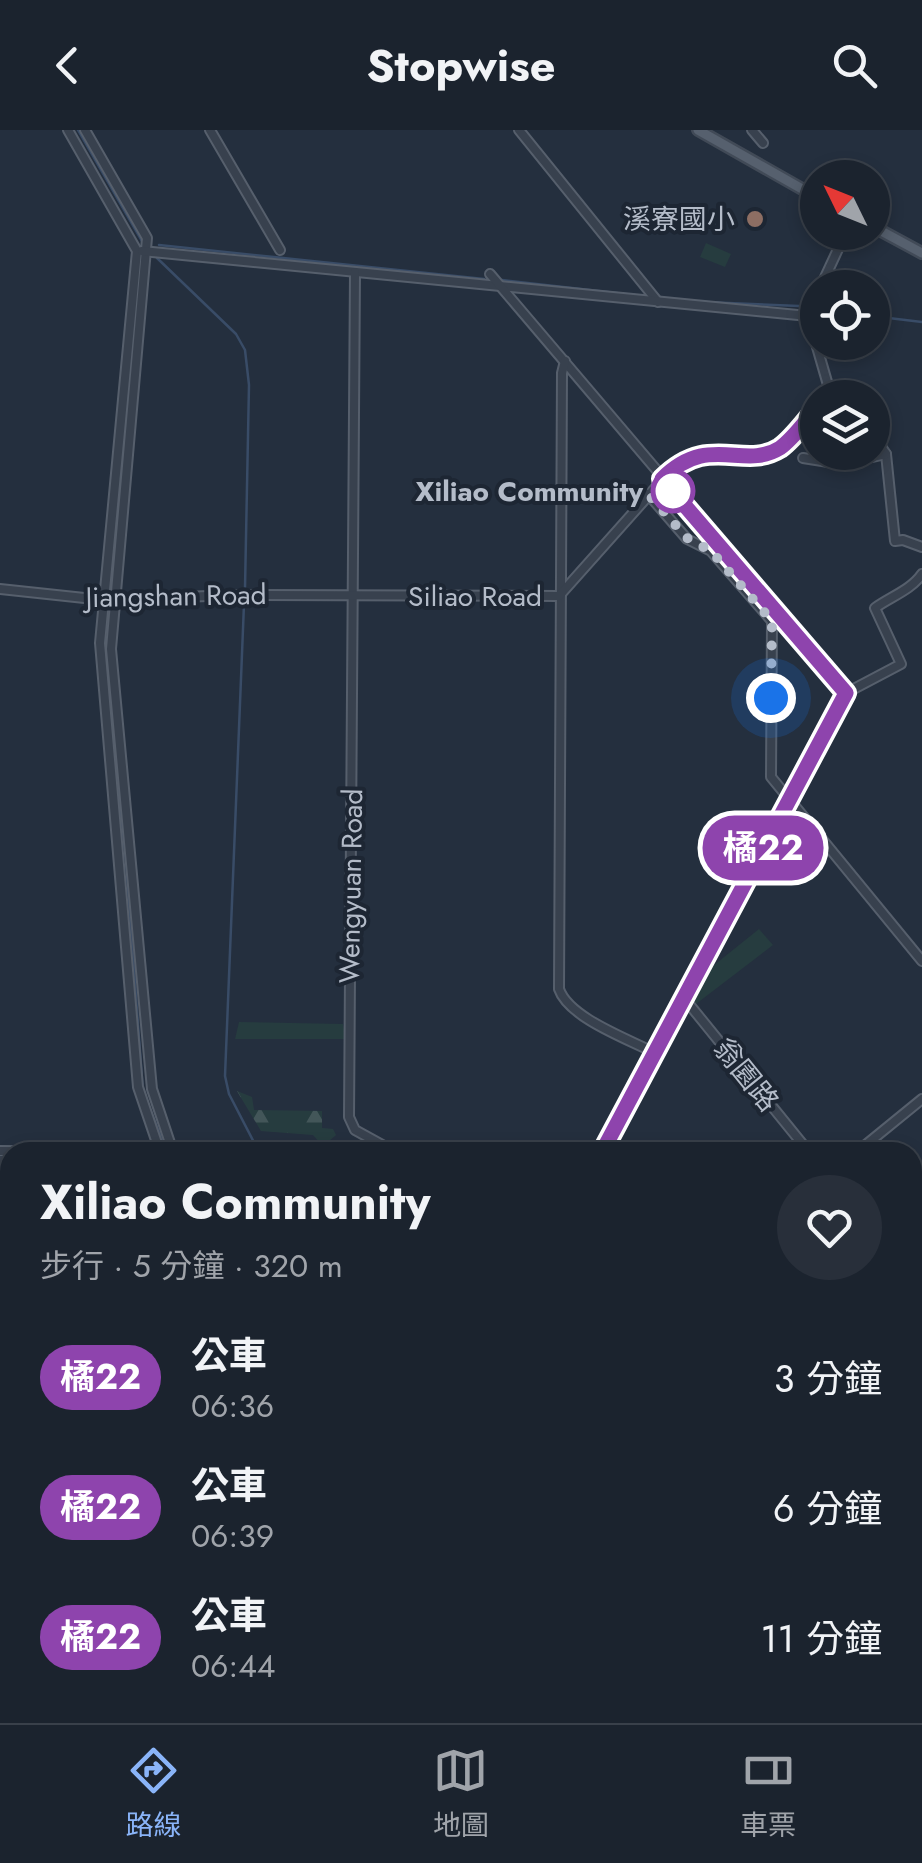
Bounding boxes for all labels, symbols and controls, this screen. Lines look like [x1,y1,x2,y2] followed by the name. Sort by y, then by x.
[366,33,556,98] text: Stopwise
[40,38,95,93] icon: back
[827,38,882,93] icon: search
[800,160,890,250] north arrow
[800,160,890,470] map controls
[623,199,735,240] place label: 溪寮國小
[744,208,766,230] marker: 溪寮國小
[800,270,890,360] button: locate
[800,380,890,470] button: layers
[652,470,694,512] marker: Xiliao Community
[415,471,643,512] place label: Xiliao Community
[81,574,267,618] street label: Jiangshan Road
[408,576,542,617] street label: Siliao Road
[746,673,796,723] your location
[329,788,373,984] street label: Wengyuan Road
[706,816,820,880] line badge: 橘22
[723,823,803,873] text: 橘22
[704,1029,788,1121] street label: 翁園路
[40,1168,430,1237] text: Xiliao Community
[777,1175,882,1280] button: heart
[40,1243,343,1289] text: 步行 · 5 分鐘 · 320 m
[191,1328,267,1383] text: 公車
[774,1351,882,1406] text: 3 分鐘
[60,1352,141,1402] text: 橘22
[191,1383,274,1429] text: 06:36
[191,1458,267,1513] text: 公車
[773,1481,882,1536] text: 6 分鐘
[60,1482,141,1532] text: 橘22
[191,1513,274,1559] text: 06:39
[191,1588,267,1643] text: 公車
[760,1611,882,1666] text: 11 分鐘
[60,1612,141,1662] text: 橘22
[191,1643,275,1689] text: 06:44
[126,1743,182,1846] tab: 路線
[433,1743,489,1846] tab: 地圖
[740,1743,796,1846] tab: 車票

